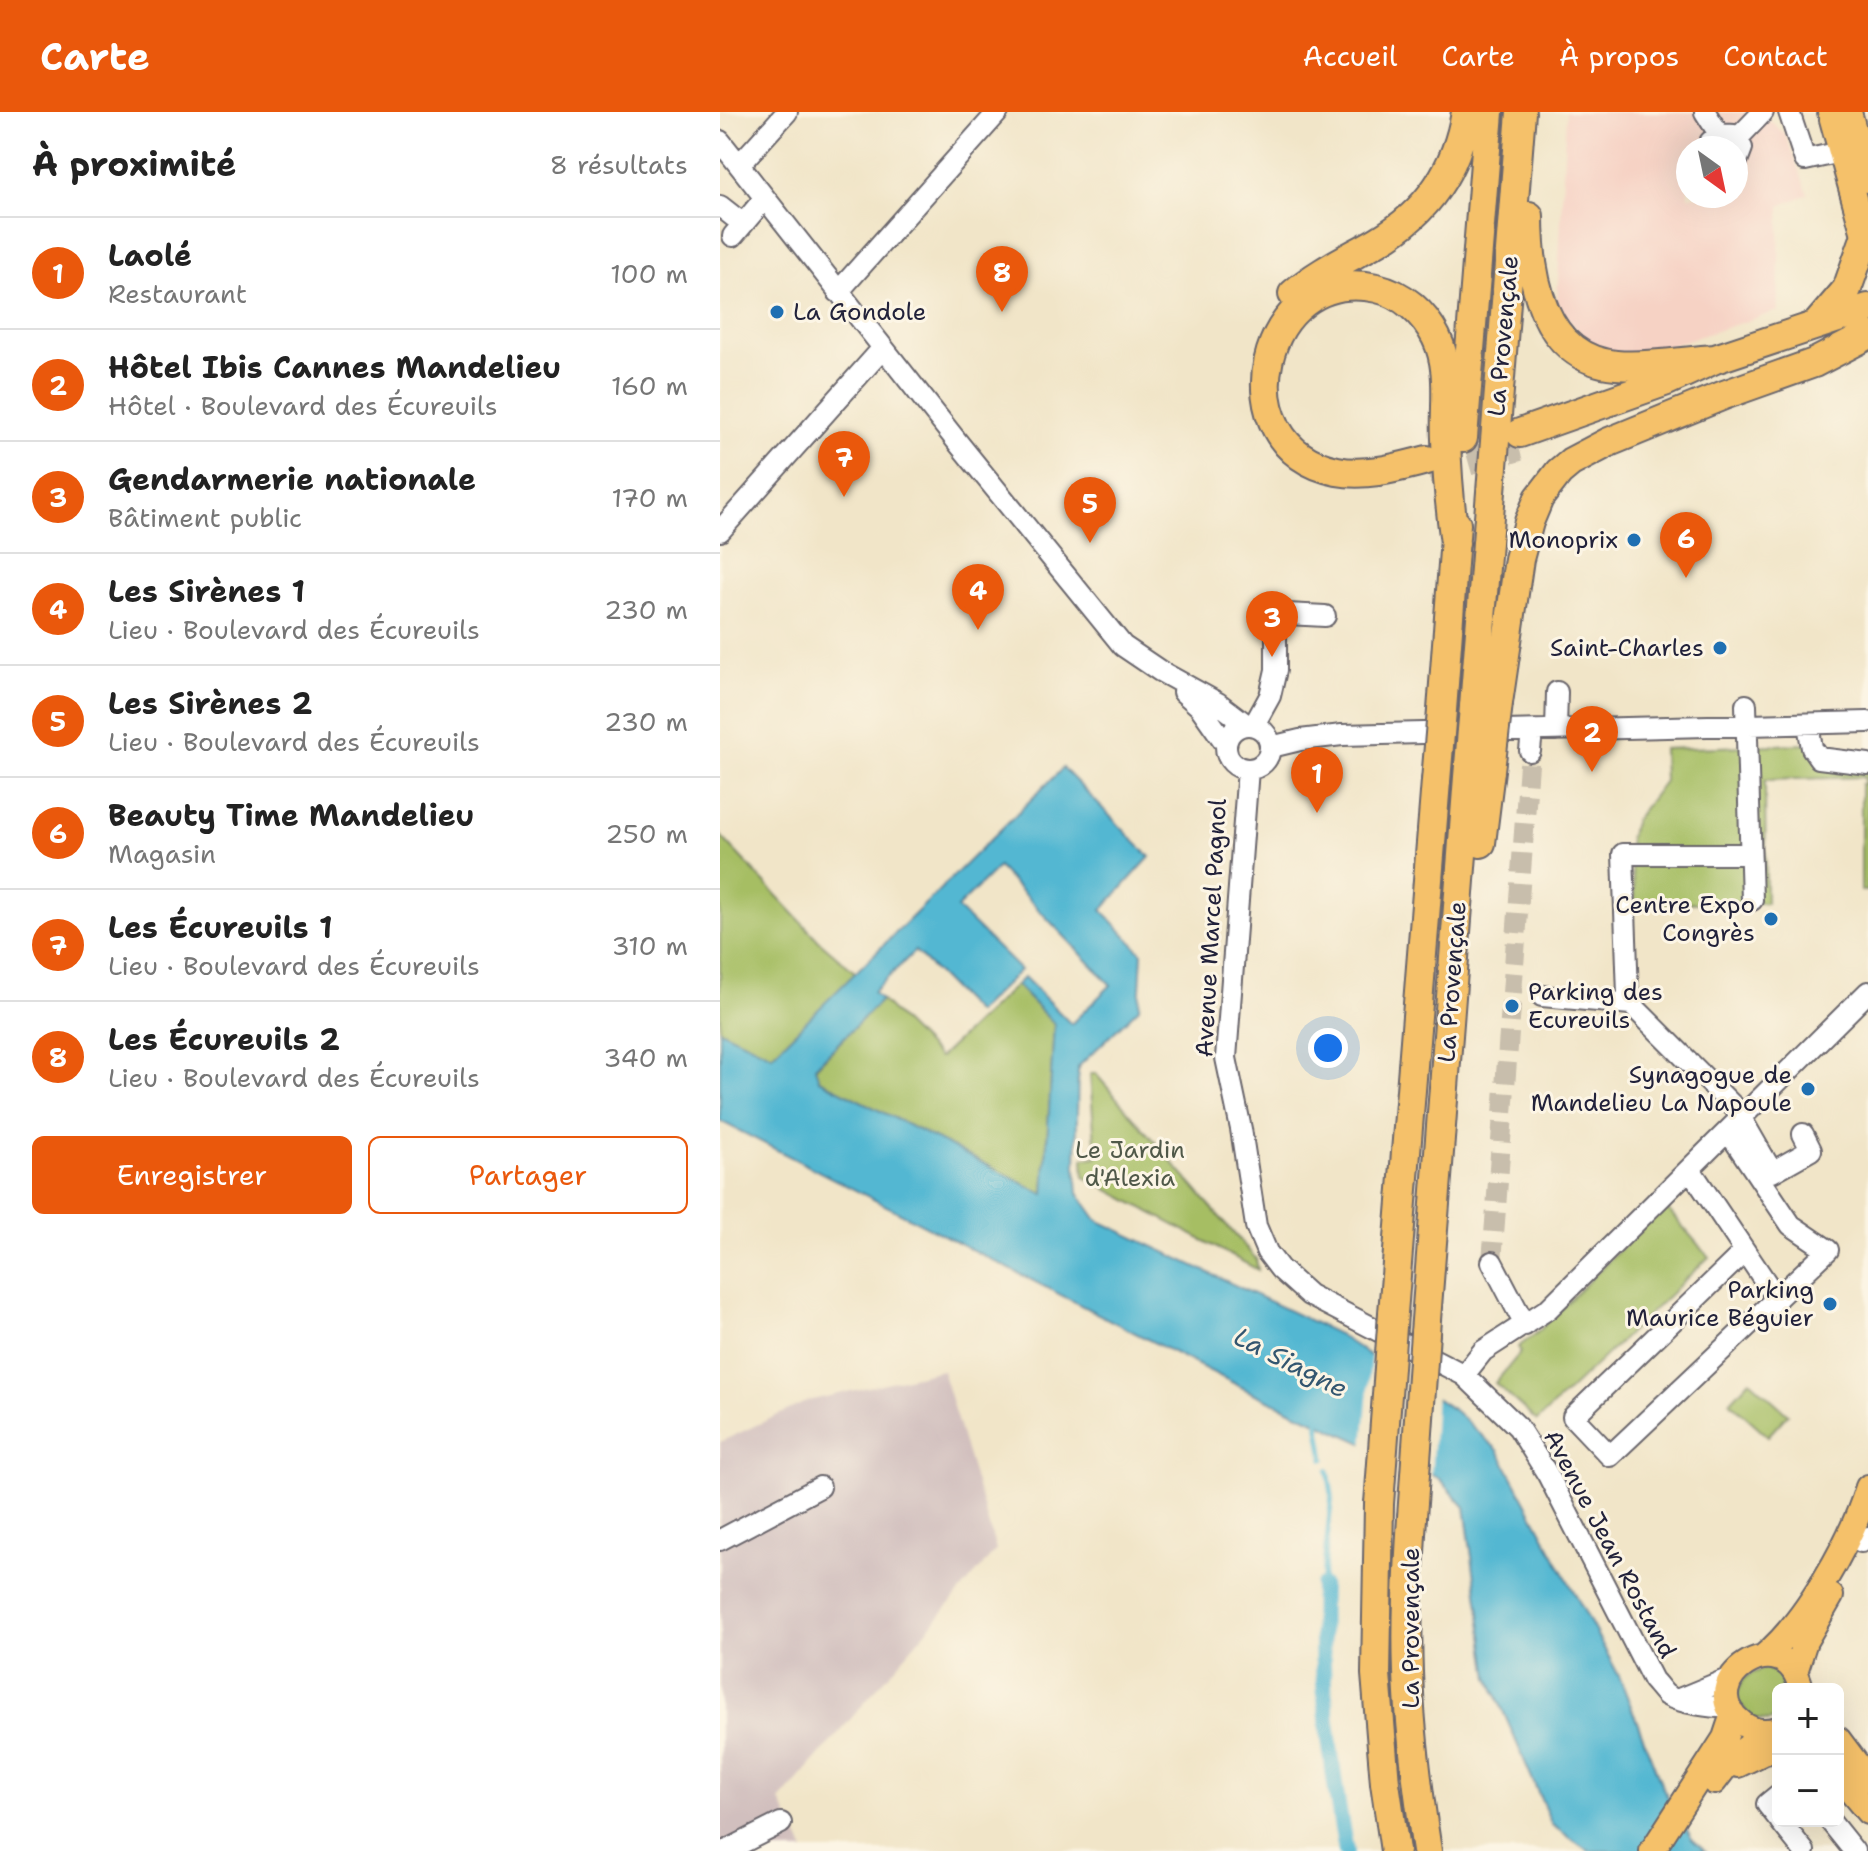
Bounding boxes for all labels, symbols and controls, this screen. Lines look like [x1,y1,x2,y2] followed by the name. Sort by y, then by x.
[40,31,150,82] text: Carte
[1303,37,1397,75] text: Accueil
[1441,37,1515,75] text: Carte
[1559,37,1679,75] text: À propos
[1723,37,1828,75] text: Contact
[1676,136,1748,208] north arrow
[32,141,236,187] text: À proximité
[550,147,688,182] text: 8 résultats
[108,235,192,276] text: Laolé
[976,246,1028,312] pin: 8
[1480,254,1526,418] street label: La Provençale
[52,256,64,291] text: 1
[610,256,688,291] text: 100 m
[108,276,247,311] text: Restaurant
[793,296,926,328] place label: La Gondole
[768,303,786,321] marker: La Gondole
[108,347,561,388] text: Hôtel Ibis Cannes Mandelieu
[49,368,67,403] text: 2
[611,368,688,403] text: 160 m
[108,388,498,423] text: Hôtel · Boulevard des Écureuils
[818,431,870,497] pin: 7
[108,459,476,500] text: Gendarmerie nationale
[1064,477,1116,543] pin: 5
[49,480,67,515] text: 3
[611,480,688,515] text: 170 m
[108,500,302,535] text: Bâtiment public
[1660,512,1712,578] pin: 6
[1508,524,1618,556] place label: Monoprix
[1625,531,1643,549] marker: Monoprix
[952,564,1004,630] pin: 4
[108,571,305,612] text: Les Sirènes 1
[1246,591,1298,657] pin: 3
[49,592,67,627] text: 4
[604,592,688,627] text: 230 m
[108,612,480,647] text: Lieu · Boulevard des Écureuils
[1550,632,1704,664] place label: Saint-Charles
[1711,639,1729,657] marker: Saint-Charles
[108,683,313,724] text: Les Sirènes 2
[50,704,66,739] text: 5
[604,704,688,739] text: 230 m
[1566,706,1618,772] pin: 2
[108,724,480,759] text: Lieu · Boulevard des Écureuils
[1291,747,1343,813] pin: 1
[108,795,474,836] text: Beauty Time Mandelieu
[1188,797,1234,1058] street label: Avenue Marcel Pagnol
[49,816,67,851] text: 6
[605,816,688,851] text: 250 m
[108,836,216,871] text: Magasin
[1615,889,1755,949] place label: Centre Expo Congrès
[1430,900,1474,1064] street label: La Provençale
[108,907,333,948] text: Les Écureuils 1
[1762,910,1780,928] marker: Centre Expo Congrès
[49,928,67,963] text: 7
[612,928,688,963] text: 310 m
[108,948,480,983] text: Lieu · Boulevard des Écureuils
[1528,976,1663,1036] place label: Parking des Ecureuils
[1503,997,1521,1015] marker: Parking des Ecureuils
[108,1019,340,1060] text: Les Écureuils 2
[1308,1028,1348,1068] your location
[49,1040,67,1075] text: 8
[603,1040,688,1075] text: 340 m
[1531,1059,1792,1119] place label: Synagogue de Mandelieu La Napoule
[108,1060,480,1095] text: Lieu · Boulevard des Écureuils
[1799,1080,1817,1098] marker: Synagogue de Mandelieu La Napoule
[1075,1134,1185,1194] park label: Le Jardin d'Alexia
[32,1136,352,1214] button: Enregistrer
[368,1136,688,1214] button: Partager
[1626,1274,1814,1334] place label: Parking Maurice Béguier
[1821,1295,1839,1313] marker: Parking Maurice Béguier
[1228,1318,1354,1406] water label: La Siagne
[1536,1424,1684,1664] street label: Avenue Jean Rostand
[1395,1547,1427,1709] street label: La Provençale
[1772,1683,1844,1827] map controls
[1772,1683,1844,1755] button: +
[1772,1755,1844,1827] button: −

